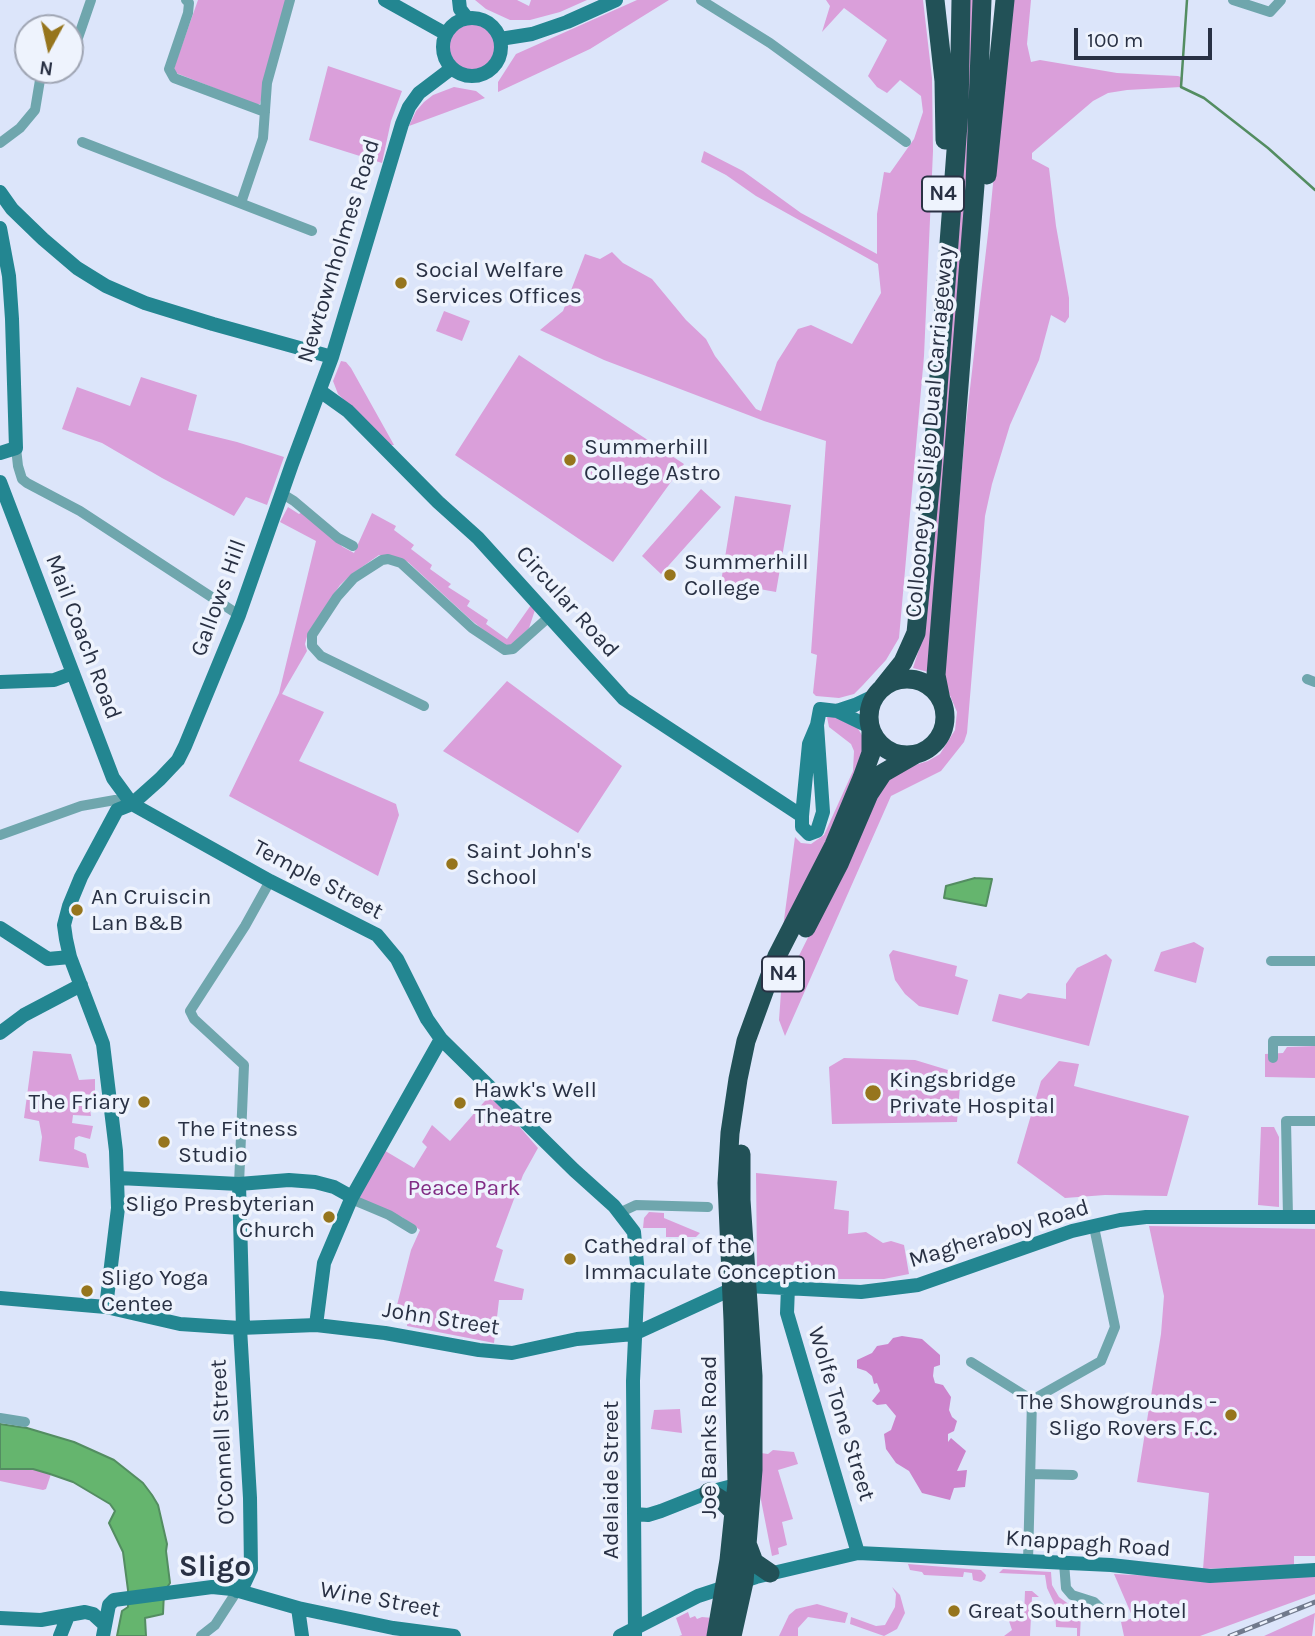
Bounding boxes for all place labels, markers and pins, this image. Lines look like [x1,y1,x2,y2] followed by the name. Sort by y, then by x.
[415,256,582,310] place label: Social Welfare Services Offices
[393,275,409,291] marker: Social Welfare Services Offices
[584,433,720,487] place label: Summerhill College Astro
[562,452,578,468] marker: Summerhill College Astro
[684,548,809,602] place label: Summerhill College
[662,567,678,583] marker: Summerhill College
[466,837,592,891] place label: Saint John's School
[444,856,460,872] marker: Saint John's School
[91,883,211,937] place label: An Cruiscin Lan B&B
[69,902,85,918] marker: An Cruiscin Lan B&B
[889,1066,1055,1120] place label: Kingsbridge Private Hospital
[474,1076,597,1130] place label: Hawk's Well Theatre
[863,1083,883,1103] marker: Kingsbridge Private Hospital
[28,1088,130,1116] place label: The Friary
[136,1094,152,1110] marker: The Friary
[452,1095,468,1111] marker: Hawk's Well Theatre
[178,1115,298,1169] place label: The Fitness Studio
[156,1134,172,1150] marker: The Fitness Studio
[125,1190,315,1244] place label: Sligo Presbyterian Church
[321,1209,337,1225] marker: Sligo Presbyterian Church
[584,1232,837,1286] place label: Cathedral of the Immaculate Conception
[562,1251,578,1267] marker: Cathedral of the Immaculate Conception
[101,1264,209,1318] place label: Sligo Yoga Centee
[79,1283,95,1299] marker: Sligo Yoga Centee
[1016,1388,1217,1442] place label: The Showgrounds - Sligo Rovers F.C.
[1223,1407,1239,1423] marker: The Showgrounds - Sligo Rovers F.C.
[968,1597,1187,1625] place label: Great Southern Hotel
[946,1603,962,1619] marker: Great Southern Hotel

